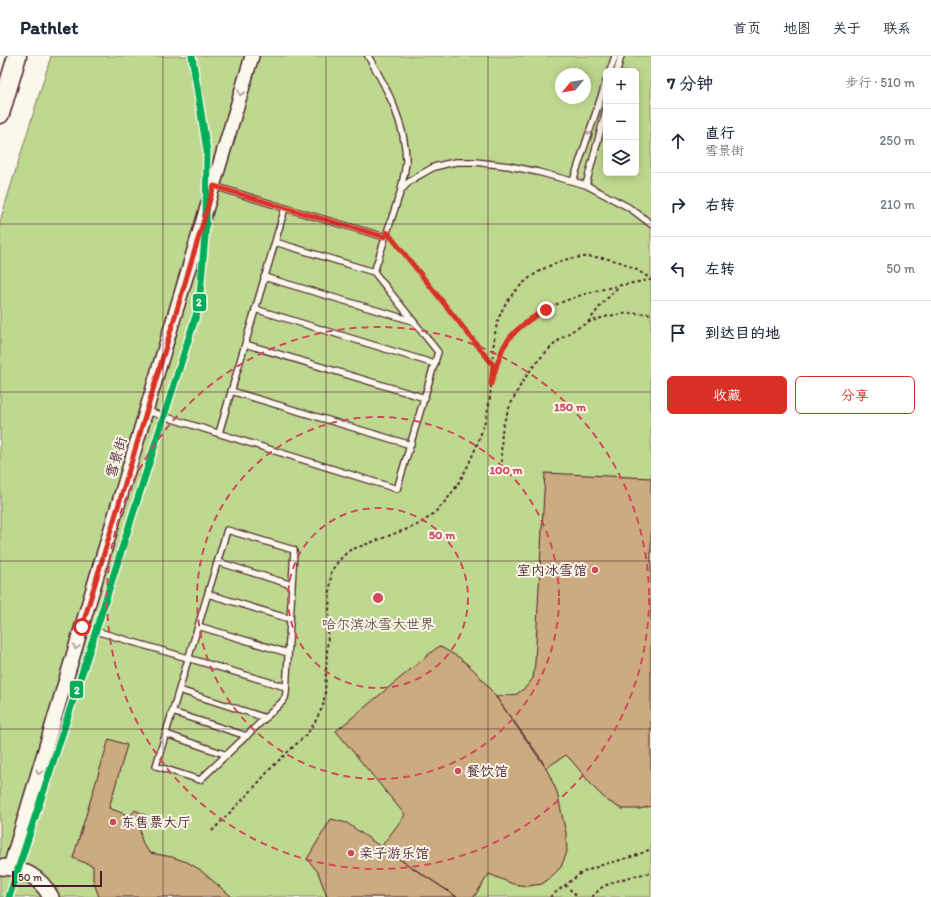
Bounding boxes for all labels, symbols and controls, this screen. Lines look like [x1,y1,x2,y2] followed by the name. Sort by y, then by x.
[20,16,78,39] text: Pathlet
[733,20,761,37] text: 首页
[783,20,811,37] text: 地图
[833,20,861,37] text: 关于
[883,20,911,37] text: 联系
[555,68,591,104] north arrow
[603,68,639,176] map controls
[603,68,639,104] button: +
[667,73,713,93] text: 7 分钟
[845,75,915,90] text: 步行 · 510 m
[237,90,246,97] one-way arrow
[603,104,639,140] button: −
[705,124,735,142] text: 直行
[586,128,594,135] one-way arrow
[667,130,689,152] icon: ahead
[879,133,915,148] text: 250 m
[603,140,639,176] button: layers
[705,143,744,158] text: 雪景街
[667,194,689,216] icon: right
[705,196,735,214] text: 右转
[880,197,915,212] text: 210 m
[667,258,689,280] icon: left
[705,260,735,278] text: 左转
[886,261,915,276] text: 50 m
[192,293,207,312] line badge: 2
[196,296,202,309] text: 2
[537,301,555,319] route end
[667,322,689,344] icon: arrive
[705,324,780,342] text: 到达目的地
[667,376,787,414] button: 收藏
[795,376,915,414] button: 分享
[554,400,587,414] text: 150 m
[102,435,131,480] street label: 雪景街
[489,463,523,477] text: 100 m
[429,528,456,542] text: 50 m
[517,562,587,579] place label: 室内冰雪馆
[590,565,600,575] marker: 室内冰雪馆
[371,591,385,605] centre of rings
[322,616,434,633] park label: 哈尔滨冰雪大世界
[73,618,91,636] route start
[72,644,81,651] one-way arrow
[69,680,84,699] line badge: 2
[74,684,80,697] text: 2
[466,763,508,780] place label: 餐饮馆
[453,766,463,776] marker: 餐饮馆
[35,768,44,775] one-way arrow
[121,814,191,831] place label: 东售票大厅
[108,817,118,827] marker: 东售票大厅
[359,845,429,862] place label: 亲子游乐馆
[346,848,356,858] marker: 亲子游乐馆
[12,869,102,888] scale bar
[18,871,42,884] text: 50 m

